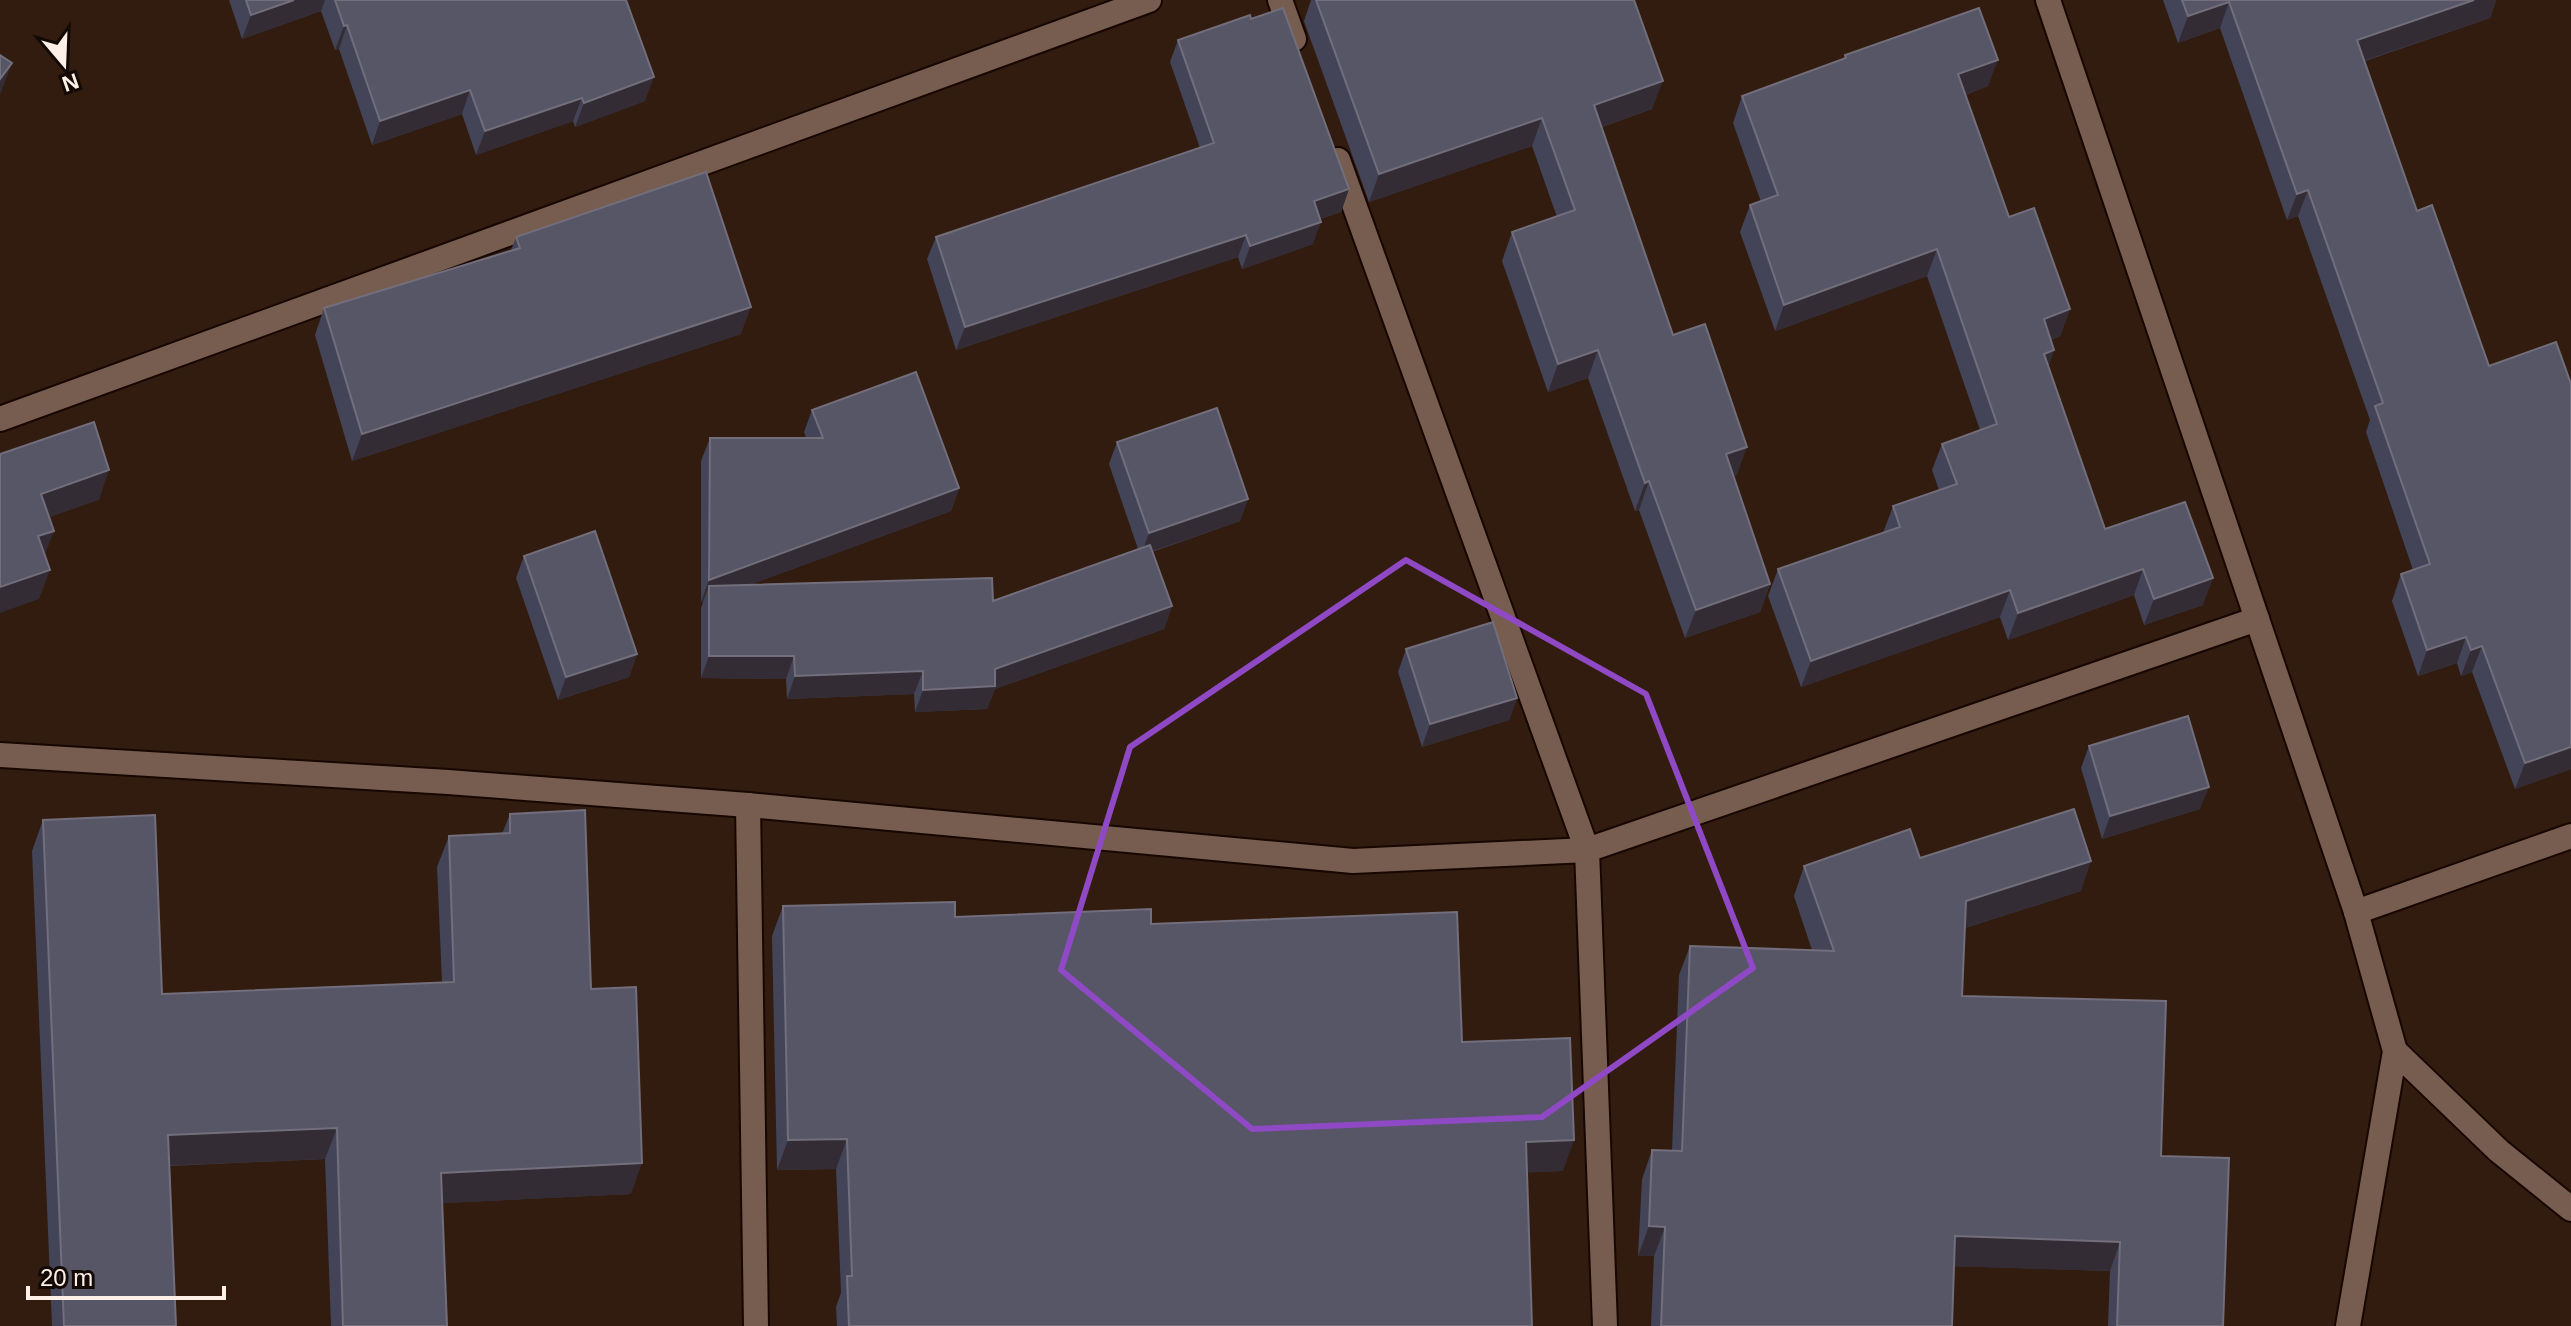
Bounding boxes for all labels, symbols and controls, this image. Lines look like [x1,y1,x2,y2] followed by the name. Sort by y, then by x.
[24,24,104,104] north arrow
[59,68,82,97] text: N
[28,1250,224,1300] scale bar
[40,1264,93,1291] text: 20 m

